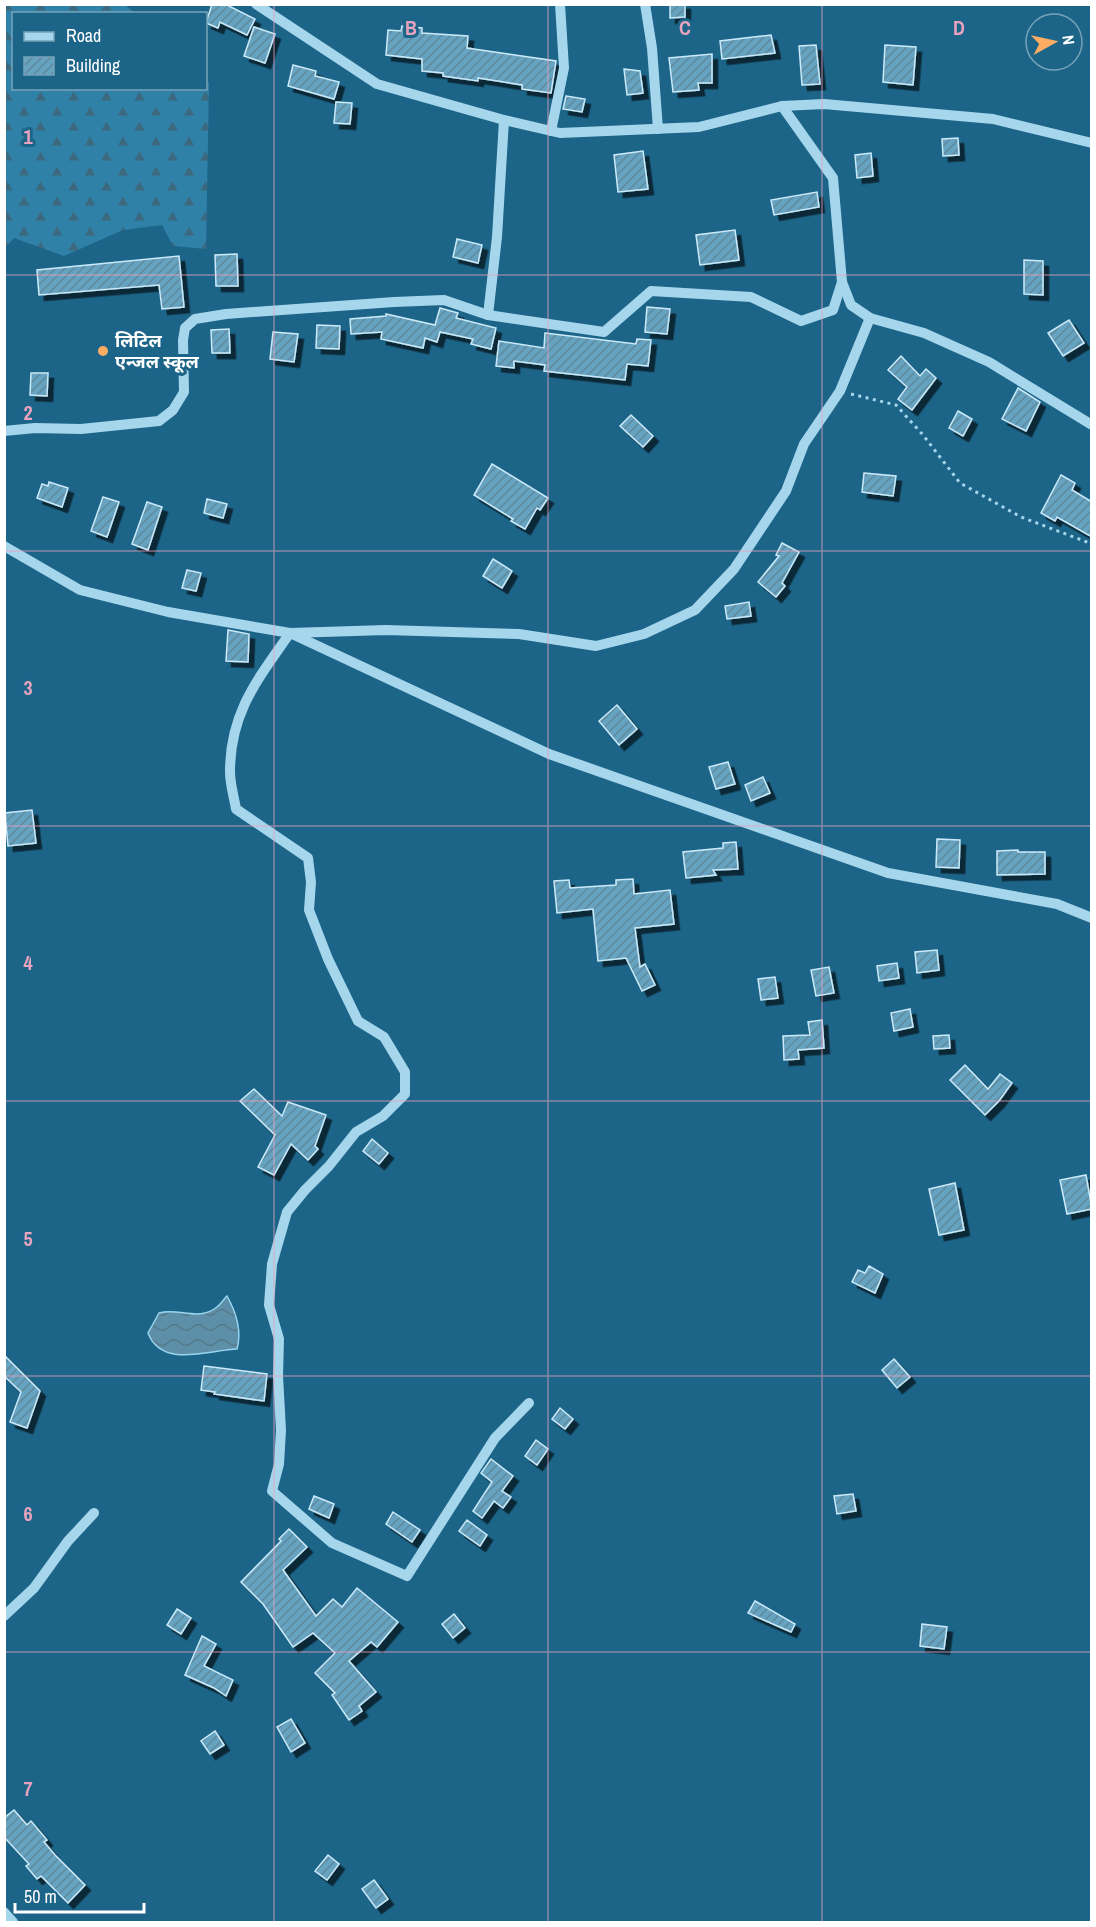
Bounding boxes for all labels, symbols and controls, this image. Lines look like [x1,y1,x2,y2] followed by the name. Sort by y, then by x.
[12,12,207,90] legend
[1024,12,1084,72] north arrow
[405,14,417,41] text: B
[679,14,691,41] text: C
[953,14,965,41] text: D
[66,23,101,48] text: Road
[1057,34,1080,46] text: N
[66,53,121,78] text: Building
[23,123,33,150] text: 1
[115,328,200,374] place label: लिटिल एन्जल स्कूल
[96,344,110,358] marker: लिटिल एन्जल स्कूल
[23,399,33,426] text: 2
[23,674,33,701] text: 3
[23,949,33,976] text: 4
[23,1225,33,1252] text: 5
[23,1500,33,1527] text: 6
[23,1775,33,1802] text: 7
[15,1876,144,1914] scale bar
[24,1884,57,1909] text: 50 m

